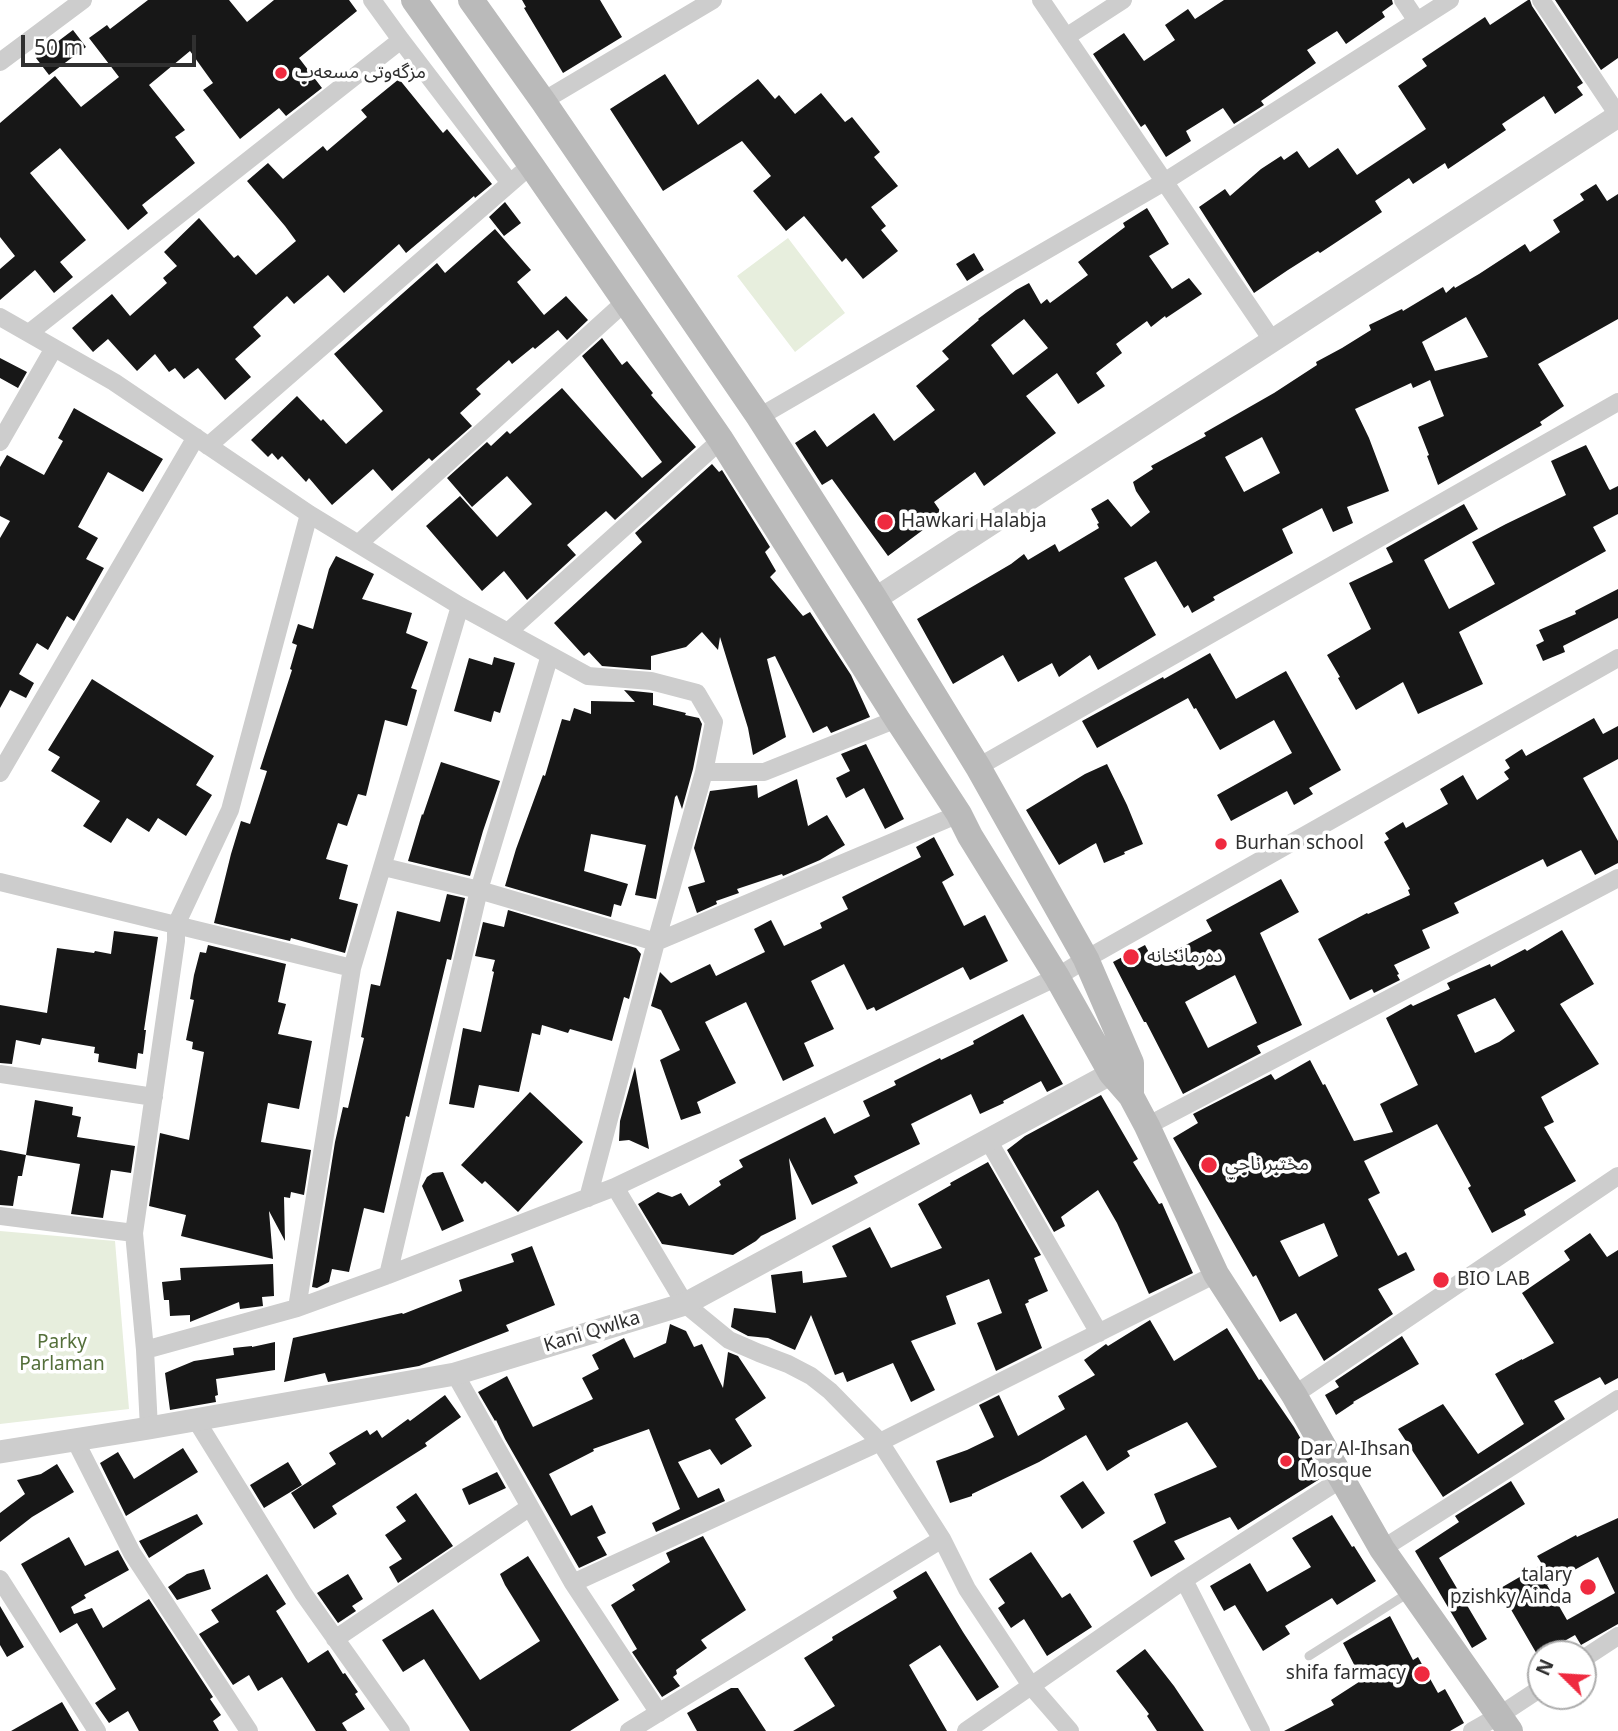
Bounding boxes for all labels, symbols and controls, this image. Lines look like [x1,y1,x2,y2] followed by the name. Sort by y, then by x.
[24,21,200,65] scale bar
[34,33,83,61] text: 50 m
[295,62,426,84] place label: مزگەوتی مسعەب
[273,65,289,81] marker: مزگەوتی مسعەب
[901,511,1047,533] place label: Hawkari Halabja
[875,512,895,532] marker: Hawkari Halabja
[1235,833,1364,855] place label: Burhan school
[1213,836,1229,852] marker: Burhan school
[1147,946,1223,968] place label: دەرمانخانە
[1121,947,1141,967] marker: دەرمانخانە
[1225,1154,1309,1176] place label: مختبر ناجي
[1199,1155,1219,1175] marker: مختبر ناجي
[1457,1269,1530,1291] place label: BIO LAB
[1431,1270,1451,1290] marker: BIO LAB
[541,1307,643,1357] street label: Kani Qwlka
[19,1332,105,1376] park label: Parky Parlaman
[1300,1439,1410,1483] place label: Dar Al-Ihsan Mosque
[1278,1453,1294,1469] marker: Dar Al-Ihsan Mosque
[1450,1565,1572,1609] place label: talary pzishky Ainda
[1578,1577,1598,1597] marker: talary pzishky Ainda
[1527,1640,1597,1710] north arrow
[1530,1655,1560,1680] text: N
[1286,1663,1406,1685] place label: shifa farmacy
[1412,1664,1432,1684] marker: shifa farmacy

